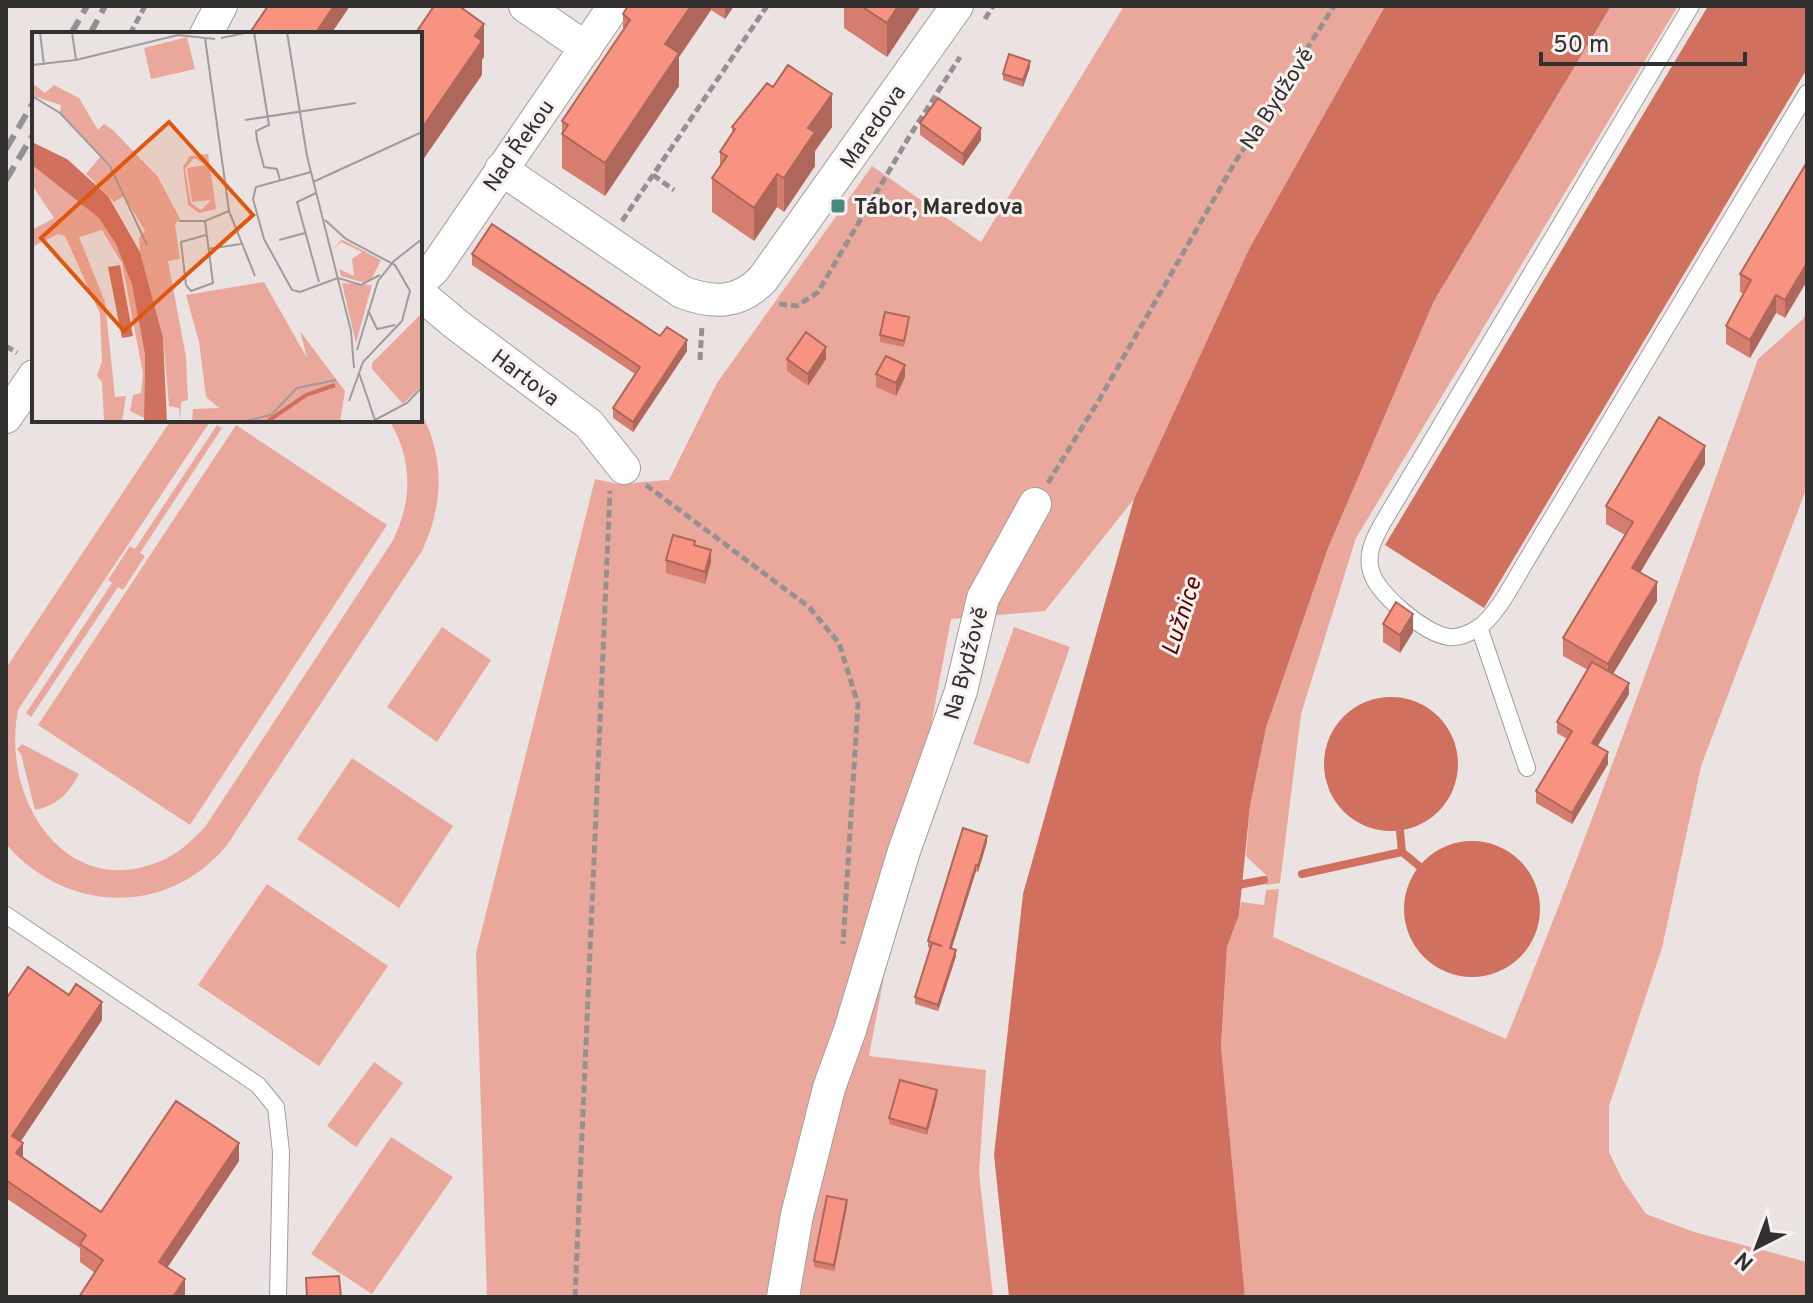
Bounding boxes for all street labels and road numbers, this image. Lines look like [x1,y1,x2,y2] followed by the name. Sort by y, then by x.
[1235,43,1321,155] street label: Na Bydžově
[835,80,913,175] street label: Maredova
[477,94,561,198] street label: Nad Řekou
[485,345,564,413] street label: Hartova
[939,604,995,723] street label: Na Bydžově

